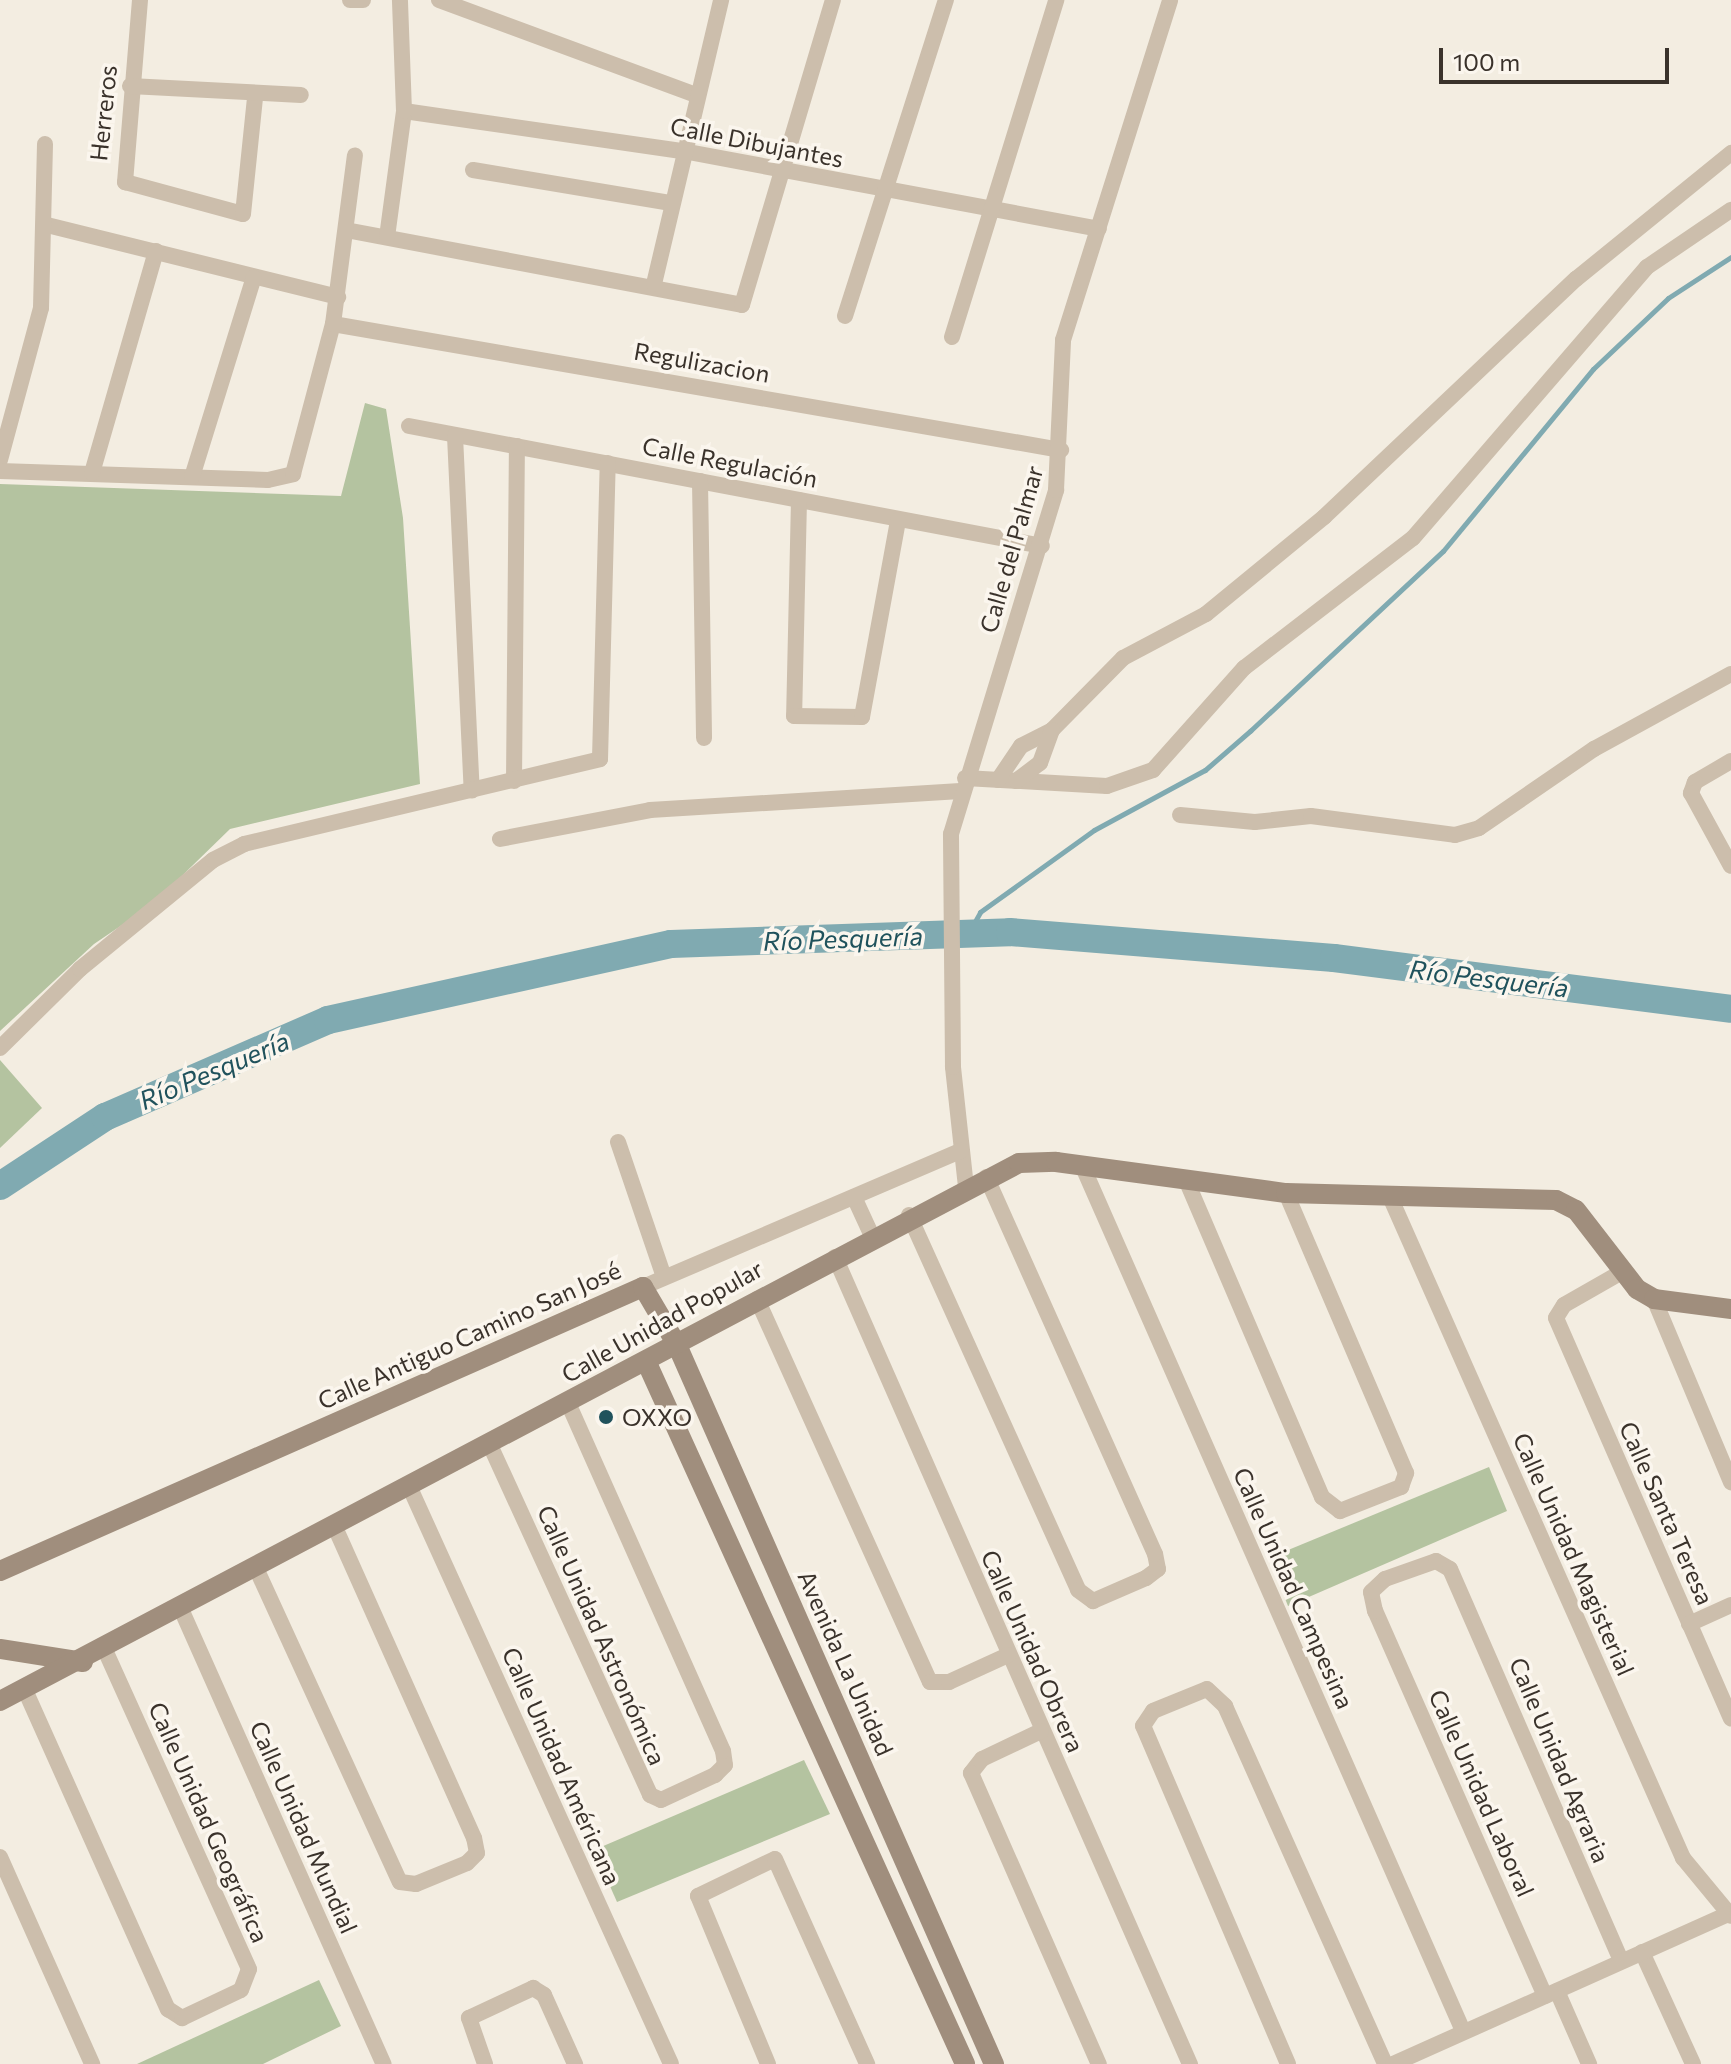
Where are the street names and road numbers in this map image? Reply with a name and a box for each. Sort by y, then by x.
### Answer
street label: Herreros [84,64,122,162]
street label: Calle Dibujantes [668,111,846,173]
street label: Regulizacion [632,336,772,388]
street label: Calle Regulación [640,431,820,493]
street label: Calle del Palmar [973,462,1049,636]
street label: Calle Unidad Popular [556,1254,768,1388]
street label: Calle Antiguo Camino San José [313,1255,625,1415]
street label: Calle Santa Teresa [1614,1417,1720,1609]
street label: Calle Unidad Magisterial [1507,1428,1641,1680]
street label: Calle Unidad Campesina [1228,1463,1360,1713]
street label: Calle Unidad Astronómica [532,1501,672,1769]
street label: Calle Unidad Obrera [975,1545,1091,1757]
street label: Avenida La Unidad [792,1566,900,1760]
street label: Calle Unidad Américana [496,1643,628,1889]
street label: Calle Unidad Agraria [1504,1653,1616,1867]
street label: Calle Unidad Laboral [1423,1685,1541,1901]
street label: Calle Unidad Geográfica [143,1697,275,1947]
street label: Calle Unidad Mundial [244,1716,364,1938]

